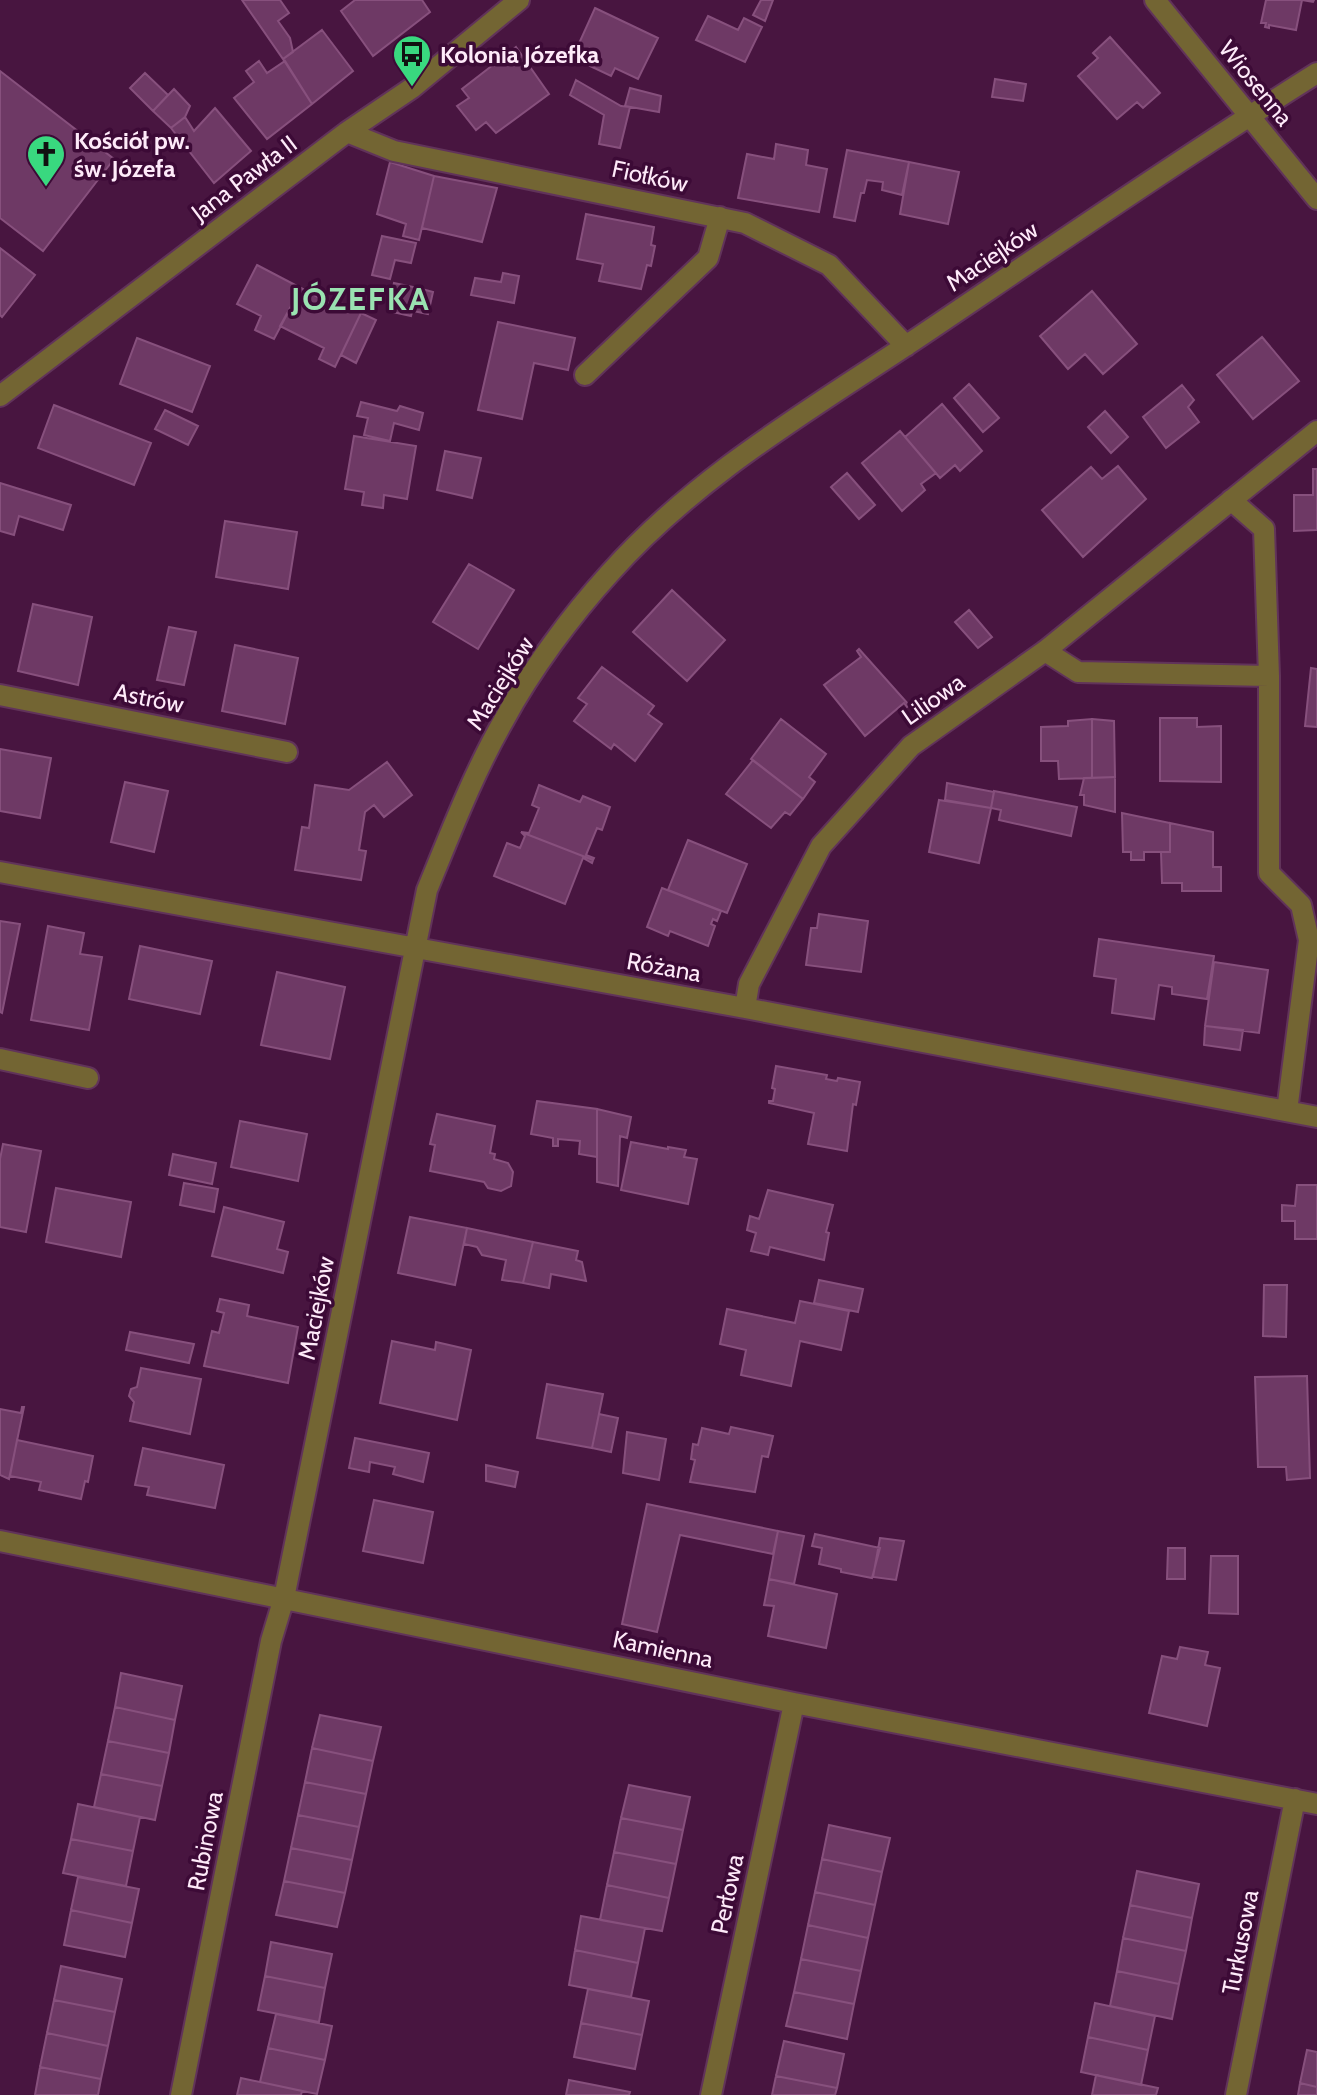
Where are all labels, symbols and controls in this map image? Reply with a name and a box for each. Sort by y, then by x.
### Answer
bus stop icon: Kolonia Józefka [391,33,433,88]
street label: Wiosenna [1213,34,1299,132]
place label: Kolonia Józefka [440,40,599,69]
place label: Kościół pw. św. Józefa [74,126,190,183]
street label: Jana Pawła II [185,129,302,228]
church icon: Kościół pw. św. Józefa [25,133,67,188]
street label: Fiołków [609,154,691,198]
street label: Maciejków [940,214,1044,297]
district label: JÓZEFKA [290,279,431,318]
street label: Maciejków [460,630,540,735]
street label: Liliowa [896,667,970,731]
street label: Astrów [112,677,187,719]
street label: Różana [625,946,704,988]
street label: Maciejków [292,1253,340,1362]
street label: Kamienna [610,1624,716,1674]
street label: Rubinowa [181,1788,229,1893]
street label: Perłowa [704,1851,750,1937]
street label: Turkusowa [1216,1887,1264,1997]

